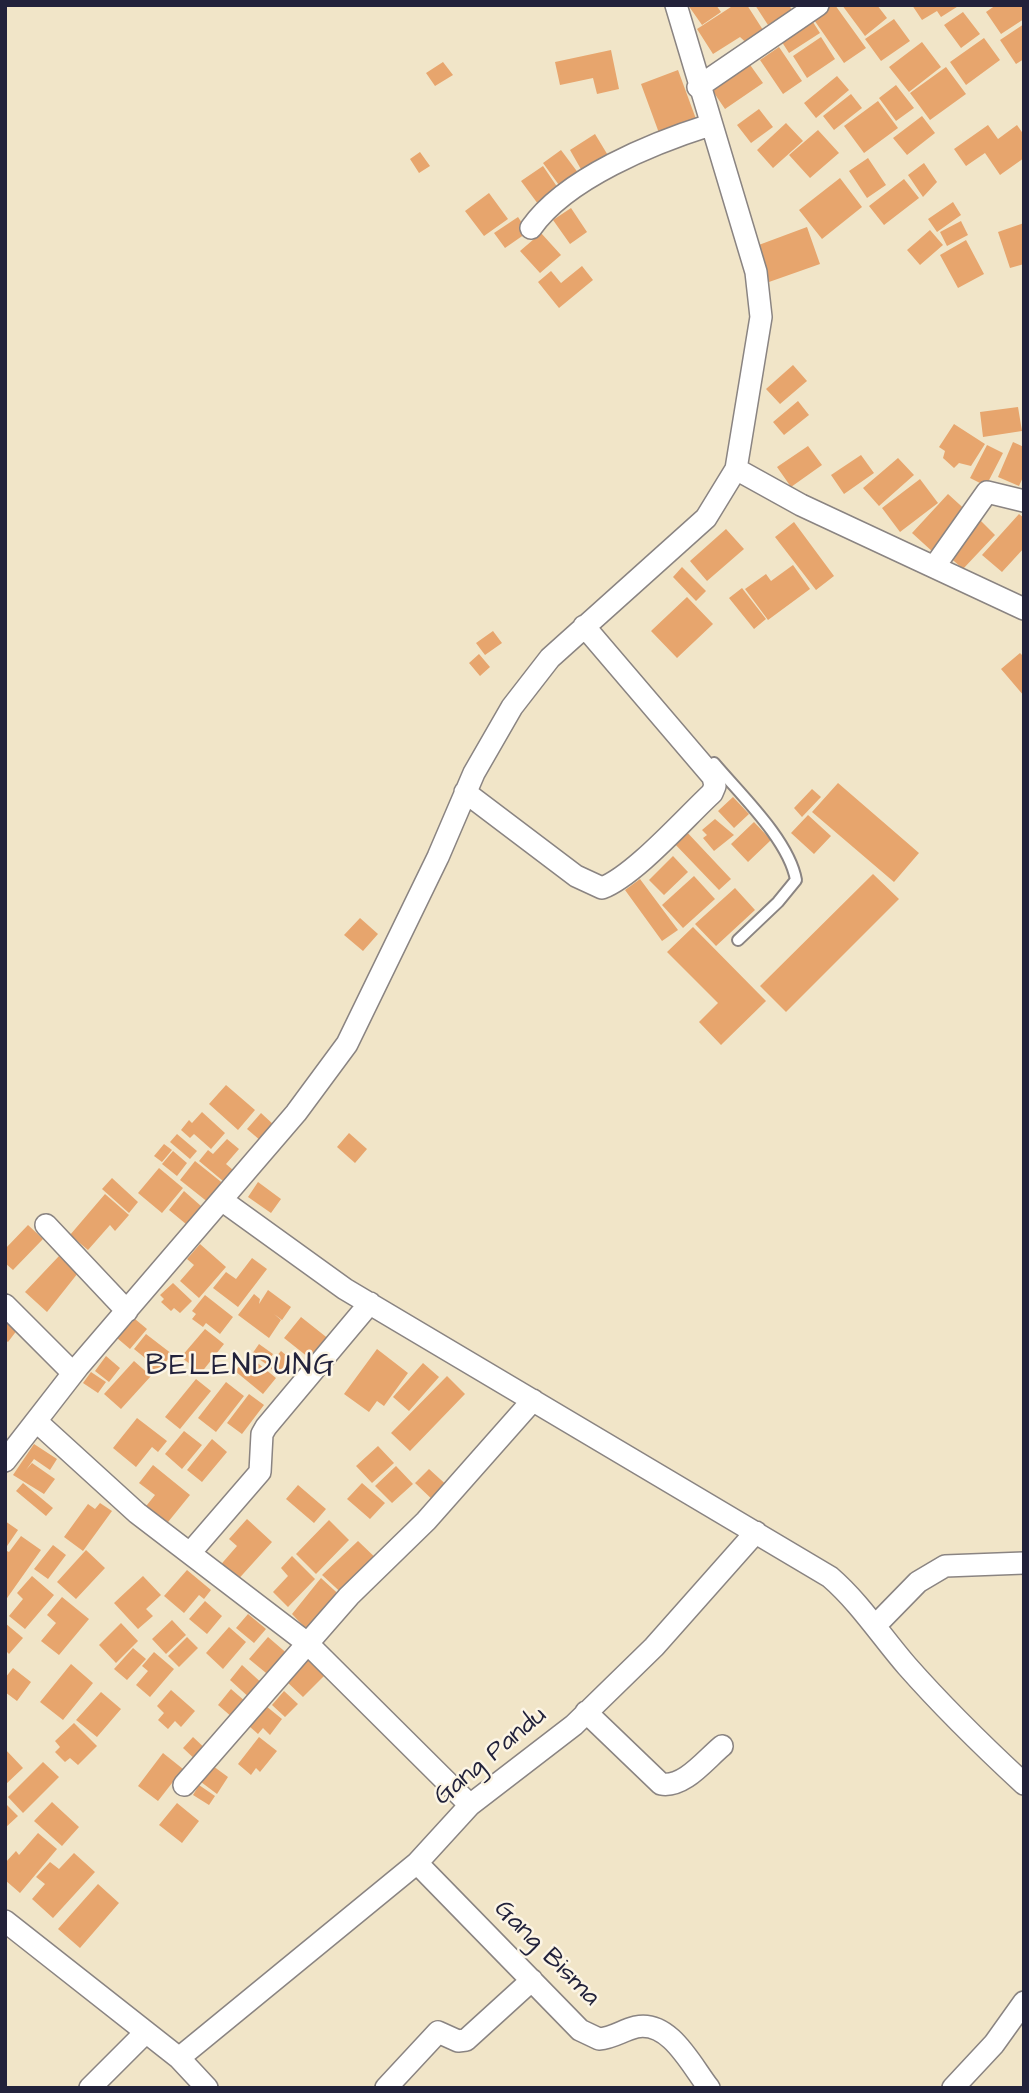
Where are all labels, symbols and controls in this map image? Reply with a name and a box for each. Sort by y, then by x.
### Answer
district label: BELENDUNG [147,1350,335,1386]
street label: Gang Pandu [428,1701,554,1813]
street label: Gang Bisma [487,1895,605,2013]

